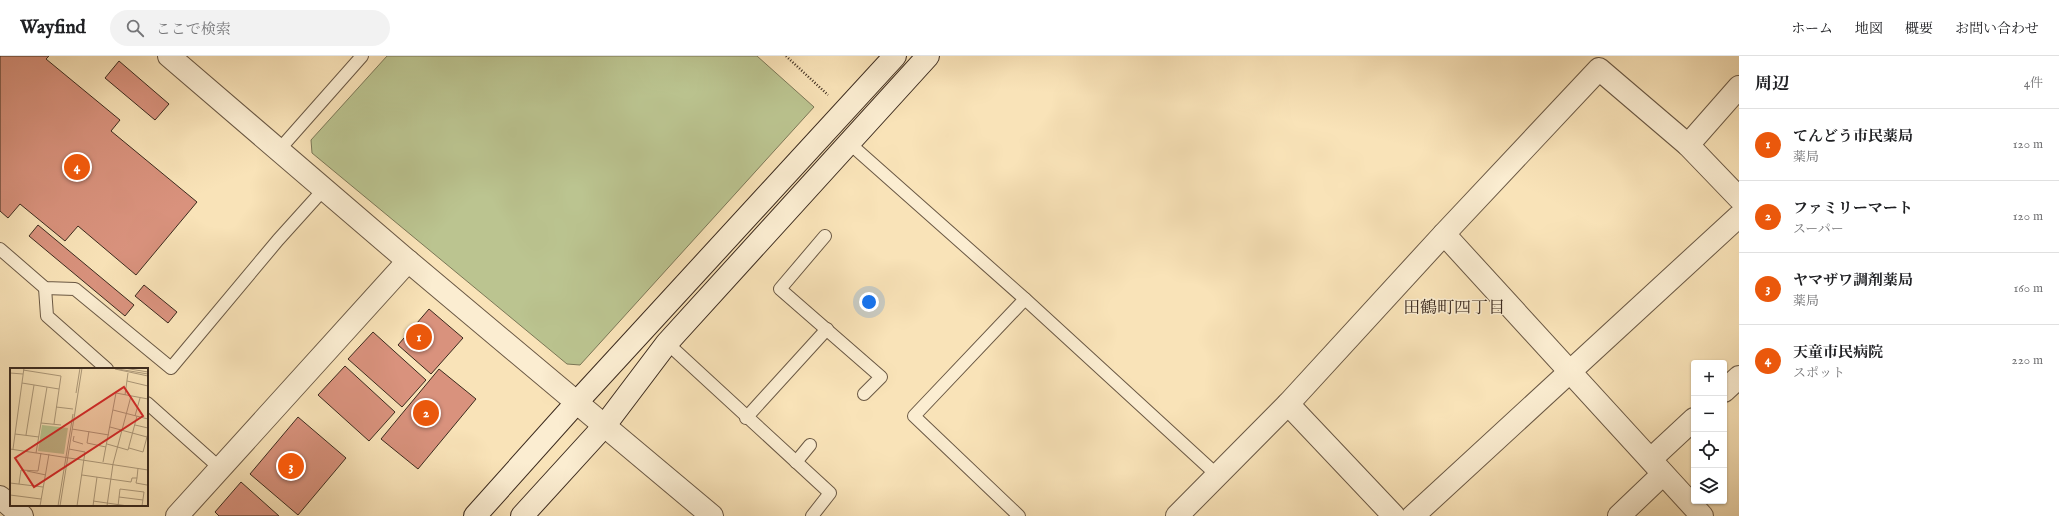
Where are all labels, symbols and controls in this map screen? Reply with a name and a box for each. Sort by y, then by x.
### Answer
search box [110,10,390,46]
text: Wayfind [20,16,86,40]
icon: search [124,17,146,39]
text: ここで検索 [156,20,231,39]
text: ホーム [1791,20,1833,38]
text: 地図 [1855,20,1883,38]
text: 概要 [1905,20,1933,38]
text: お問い合わせ [1955,20,2039,38]
text: 周辺 [1755,74,1789,95]
text: 4件 [2024,75,2043,92]
text: てんどう市民薬局 [1793,127,1913,146]
text: 1 [1766,136,1770,153]
text: 120 m [2013,136,2043,153]
text: 薬局 [1793,149,1819,166]
pin: 4 [64,152,90,182]
text: ファミリーマート [1793,199,1913,218]
text: 2 [1765,208,1771,225]
text: 120 m [2013,208,2043,225]
text: スーパー [1793,221,1844,238]
text: ヤマザワ調剤薬局 [1793,271,1913,290]
text: 3 [1766,280,1770,297]
text: 160 m [2013,280,2043,297]
your location [859,292,879,312]
text: 薬局 [1793,293,1819,310]
district label: 田鶴町四丁目 [1403,298,1505,319]
pin: 1 [406,322,432,352]
text: 天童市民病院 [1793,343,1883,362]
text: 4 [1765,352,1771,369]
text: 220 m [2012,352,2043,369]
map controls [1691,360,1727,504]
button: + [1691,360,1727,396]
text: スポット [1793,365,1845,382]
inset map [10,368,148,506]
button: − [1691,396,1727,432]
pin: 2 [413,398,439,428]
button: locate [1691,432,1727,468]
pin: 3 [278,451,304,481]
button: layers [1691,468,1727,504]

